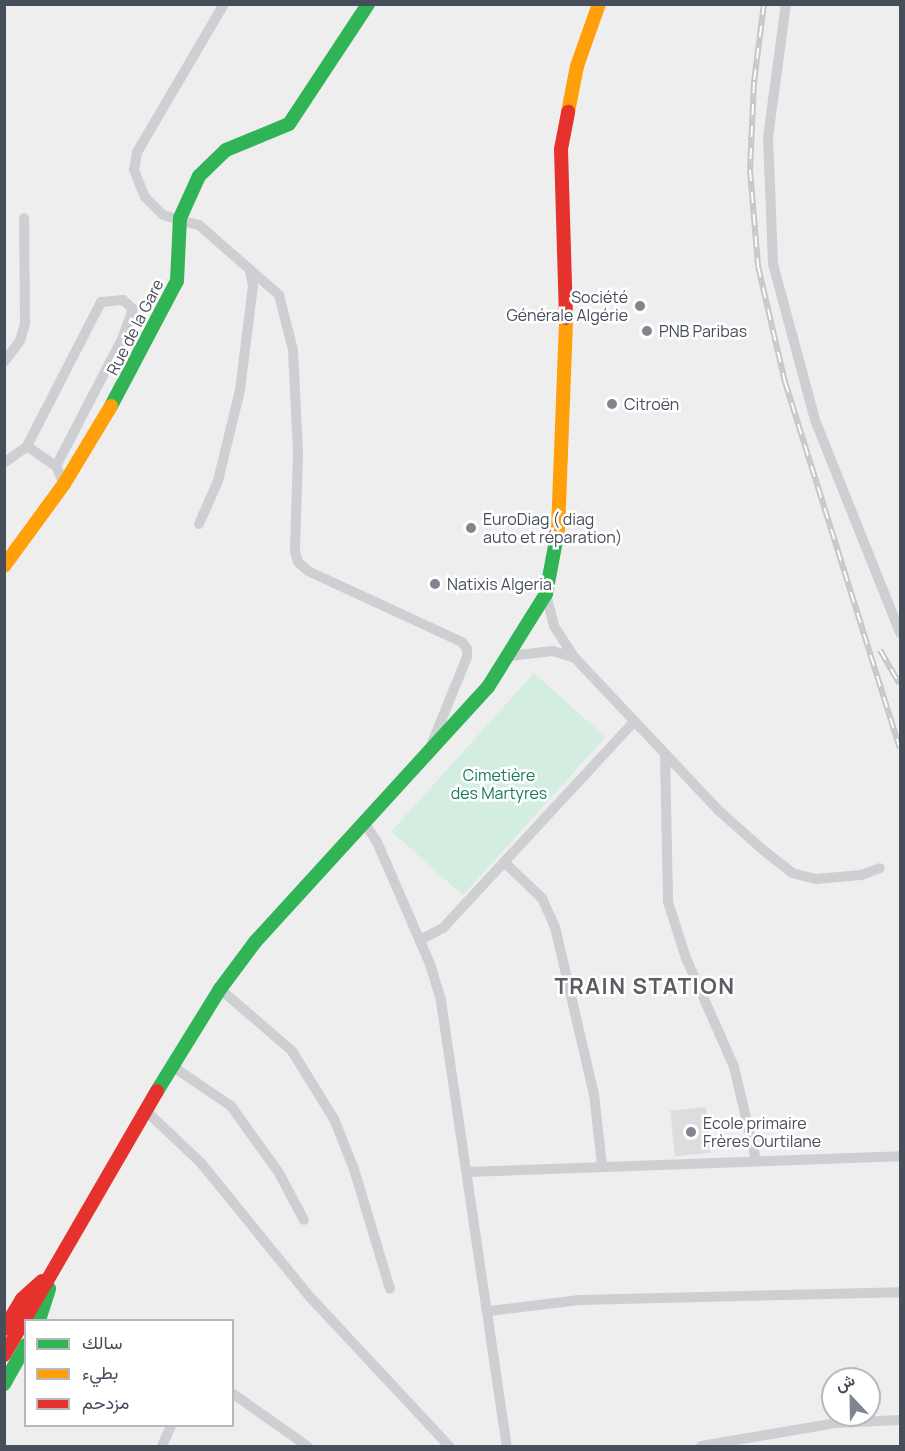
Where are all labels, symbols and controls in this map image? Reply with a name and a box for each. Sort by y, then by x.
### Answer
street label: Rue de la Gare [103,276,167,378]
place label: Société Générale Algérie [507,287,628,325]
marker: Société Générale Algérie [633,299,647,313]
place label: PNB Paribas [659,321,747,341]
marker: PNB Paribas [640,324,654,338]
place label: Citroën [624,394,679,414]
marker: Citroën [605,397,619,411]
place label: EuroDiag ( diag auto et réparation) [483,509,622,547]
marker: EuroDiag ( diag auto et réparation) [464,521,478,535]
place label: Natixis Algeria [447,574,552,594]
marker: Natixis Algeria [428,577,442,591]
park label: Cimetière des Martyres [451,765,547,803]
district label: TRAIN STATION [554,974,736,1000]
place label: Ecole primaire Frères Ourtilane [703,1113,821,1151]
marker: Ecole primaire Frères Ourtilane [684,1125,698,1139]
legend [24,1319,234,1427]
text: سالك [82,1330,122,1354]
text: بطيء [82,1360,118,1384]
north arrow [821,1367,881,1427]
text: ش [832,1368,858,1396]
text: مزدحم [82,1390,129,1414]

